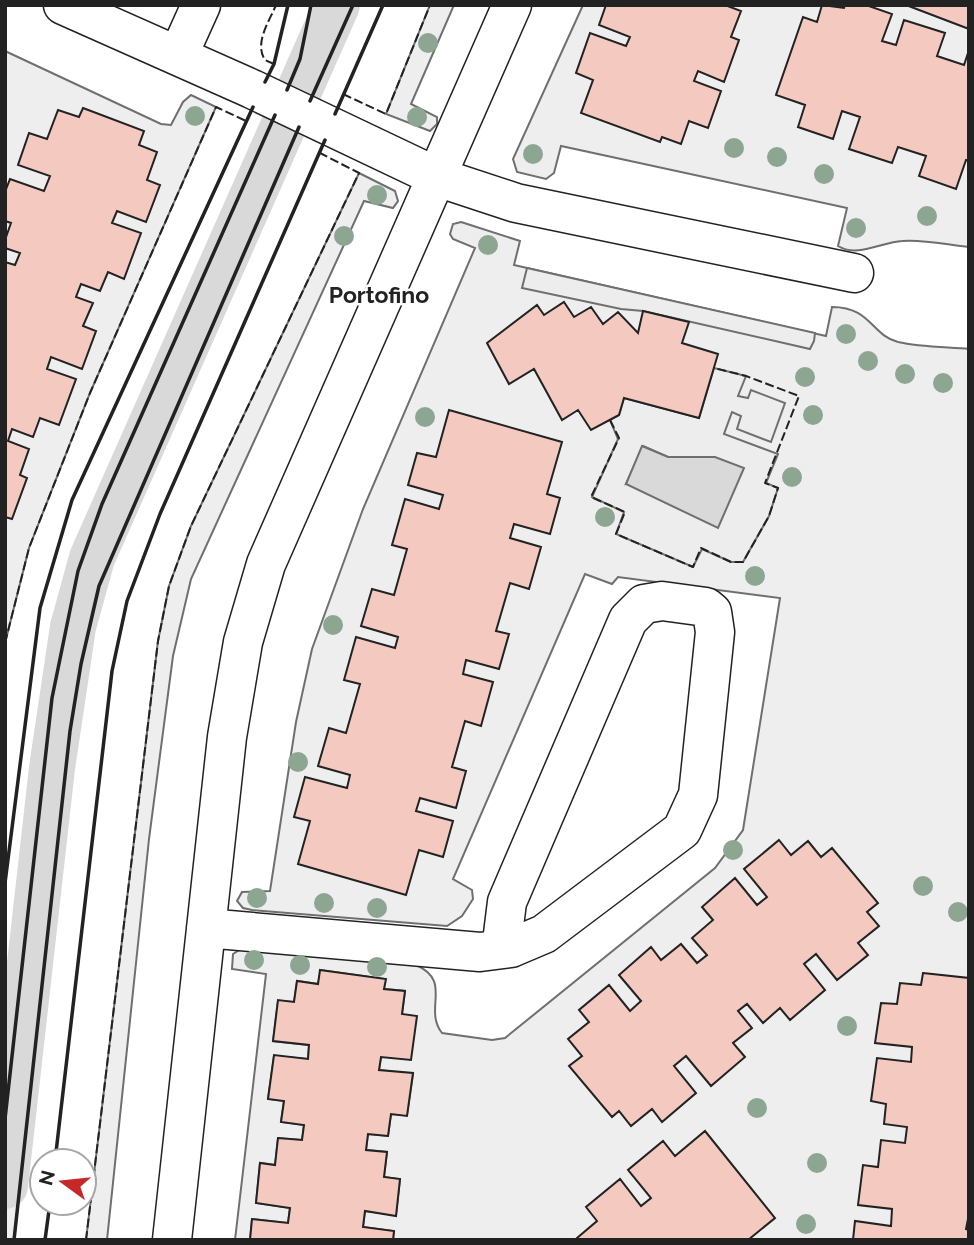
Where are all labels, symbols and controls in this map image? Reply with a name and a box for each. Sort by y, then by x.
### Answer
district label: Portofino [329,281,429,308]
north arrow [28,1147,98,1217]
text: N [34,1168,59,1187]

